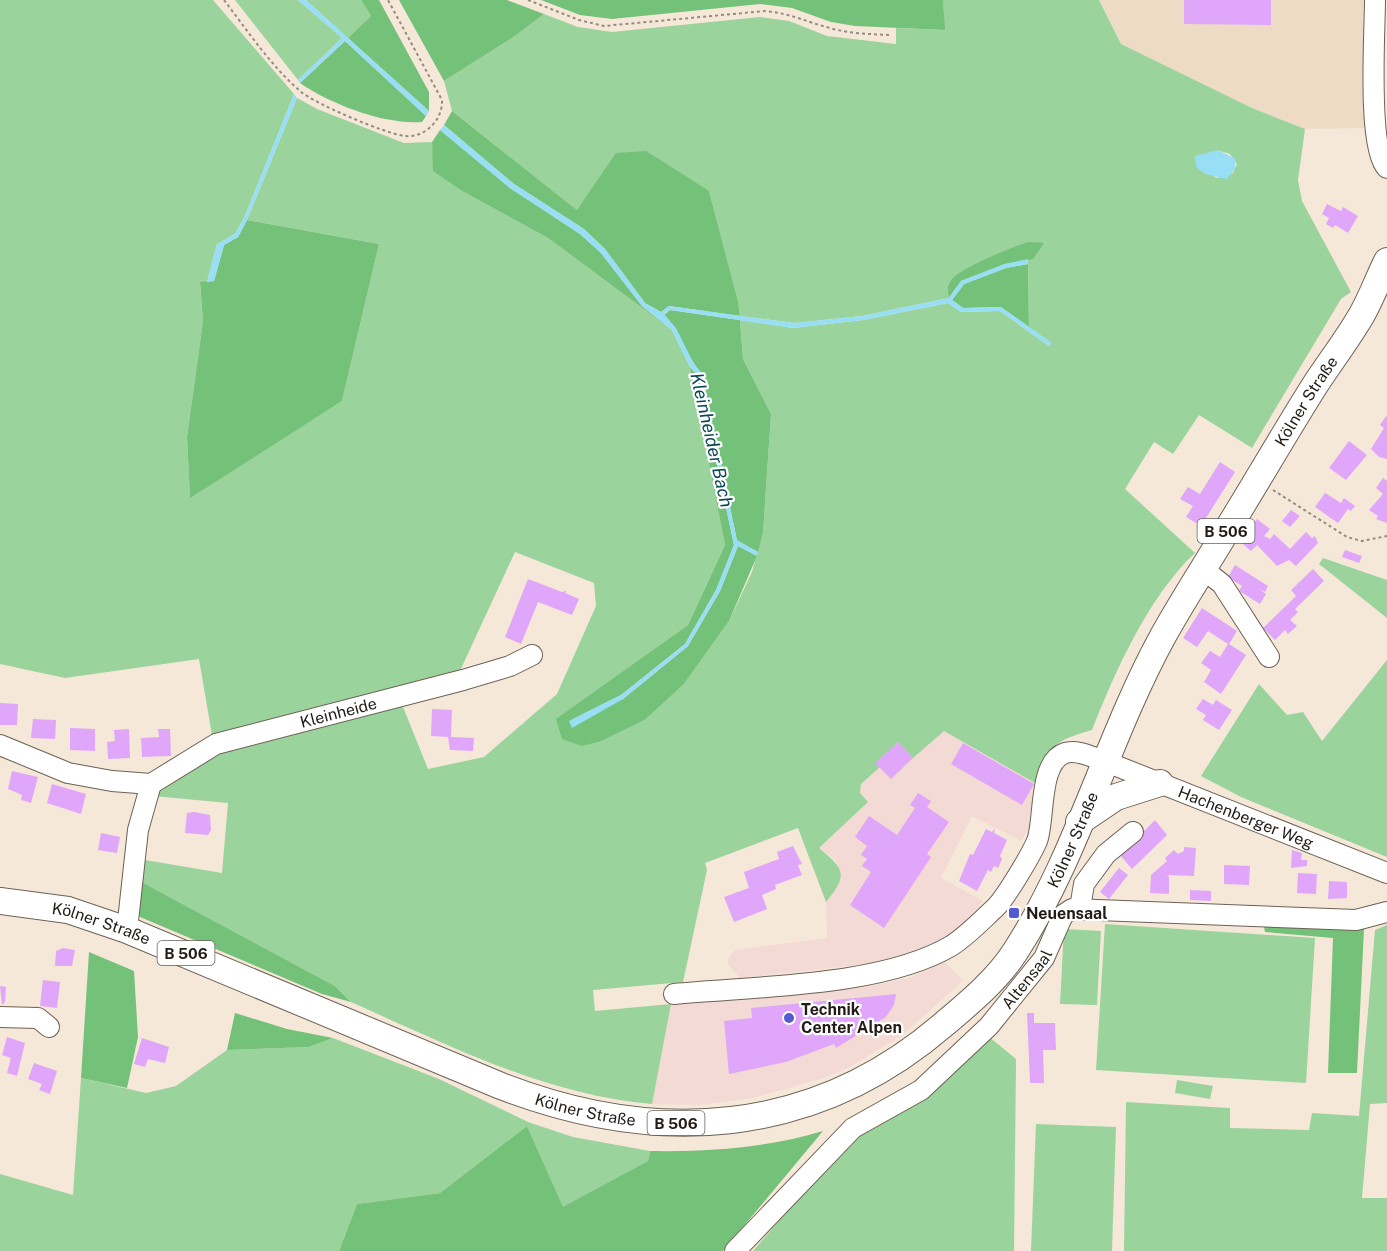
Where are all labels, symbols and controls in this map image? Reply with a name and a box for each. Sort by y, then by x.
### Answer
street label: Kölner Straße [1270,352,1341,449]
water label: Kleinheider Bach [686,371,738,509]
road number: B 506 [1198,519,1254,543]
street label: Kleinheide [298,693,379,731]
street label: Hachenberger Weg [1176,782,1316,853]
street label: Kölner Straße [1043,789,1102,891]
street label: Kölner Straße [51,898,153,948]
place label: Neuensaal [1026,904,1107,923]
marker: Neuensaal [1007,906,1021,920]
road number: B 506 [158,941,214,965]
street label: Altensaal [997,947,1056,1013]
place label: Technik Center Alpen [801,1000,902,1037]
marker: Technik Center Alpen [782,1011,796,1025]
street label: Kölner Straße [533,1089,637,1129]
road number: B 506 [648,1111,704,1135]

